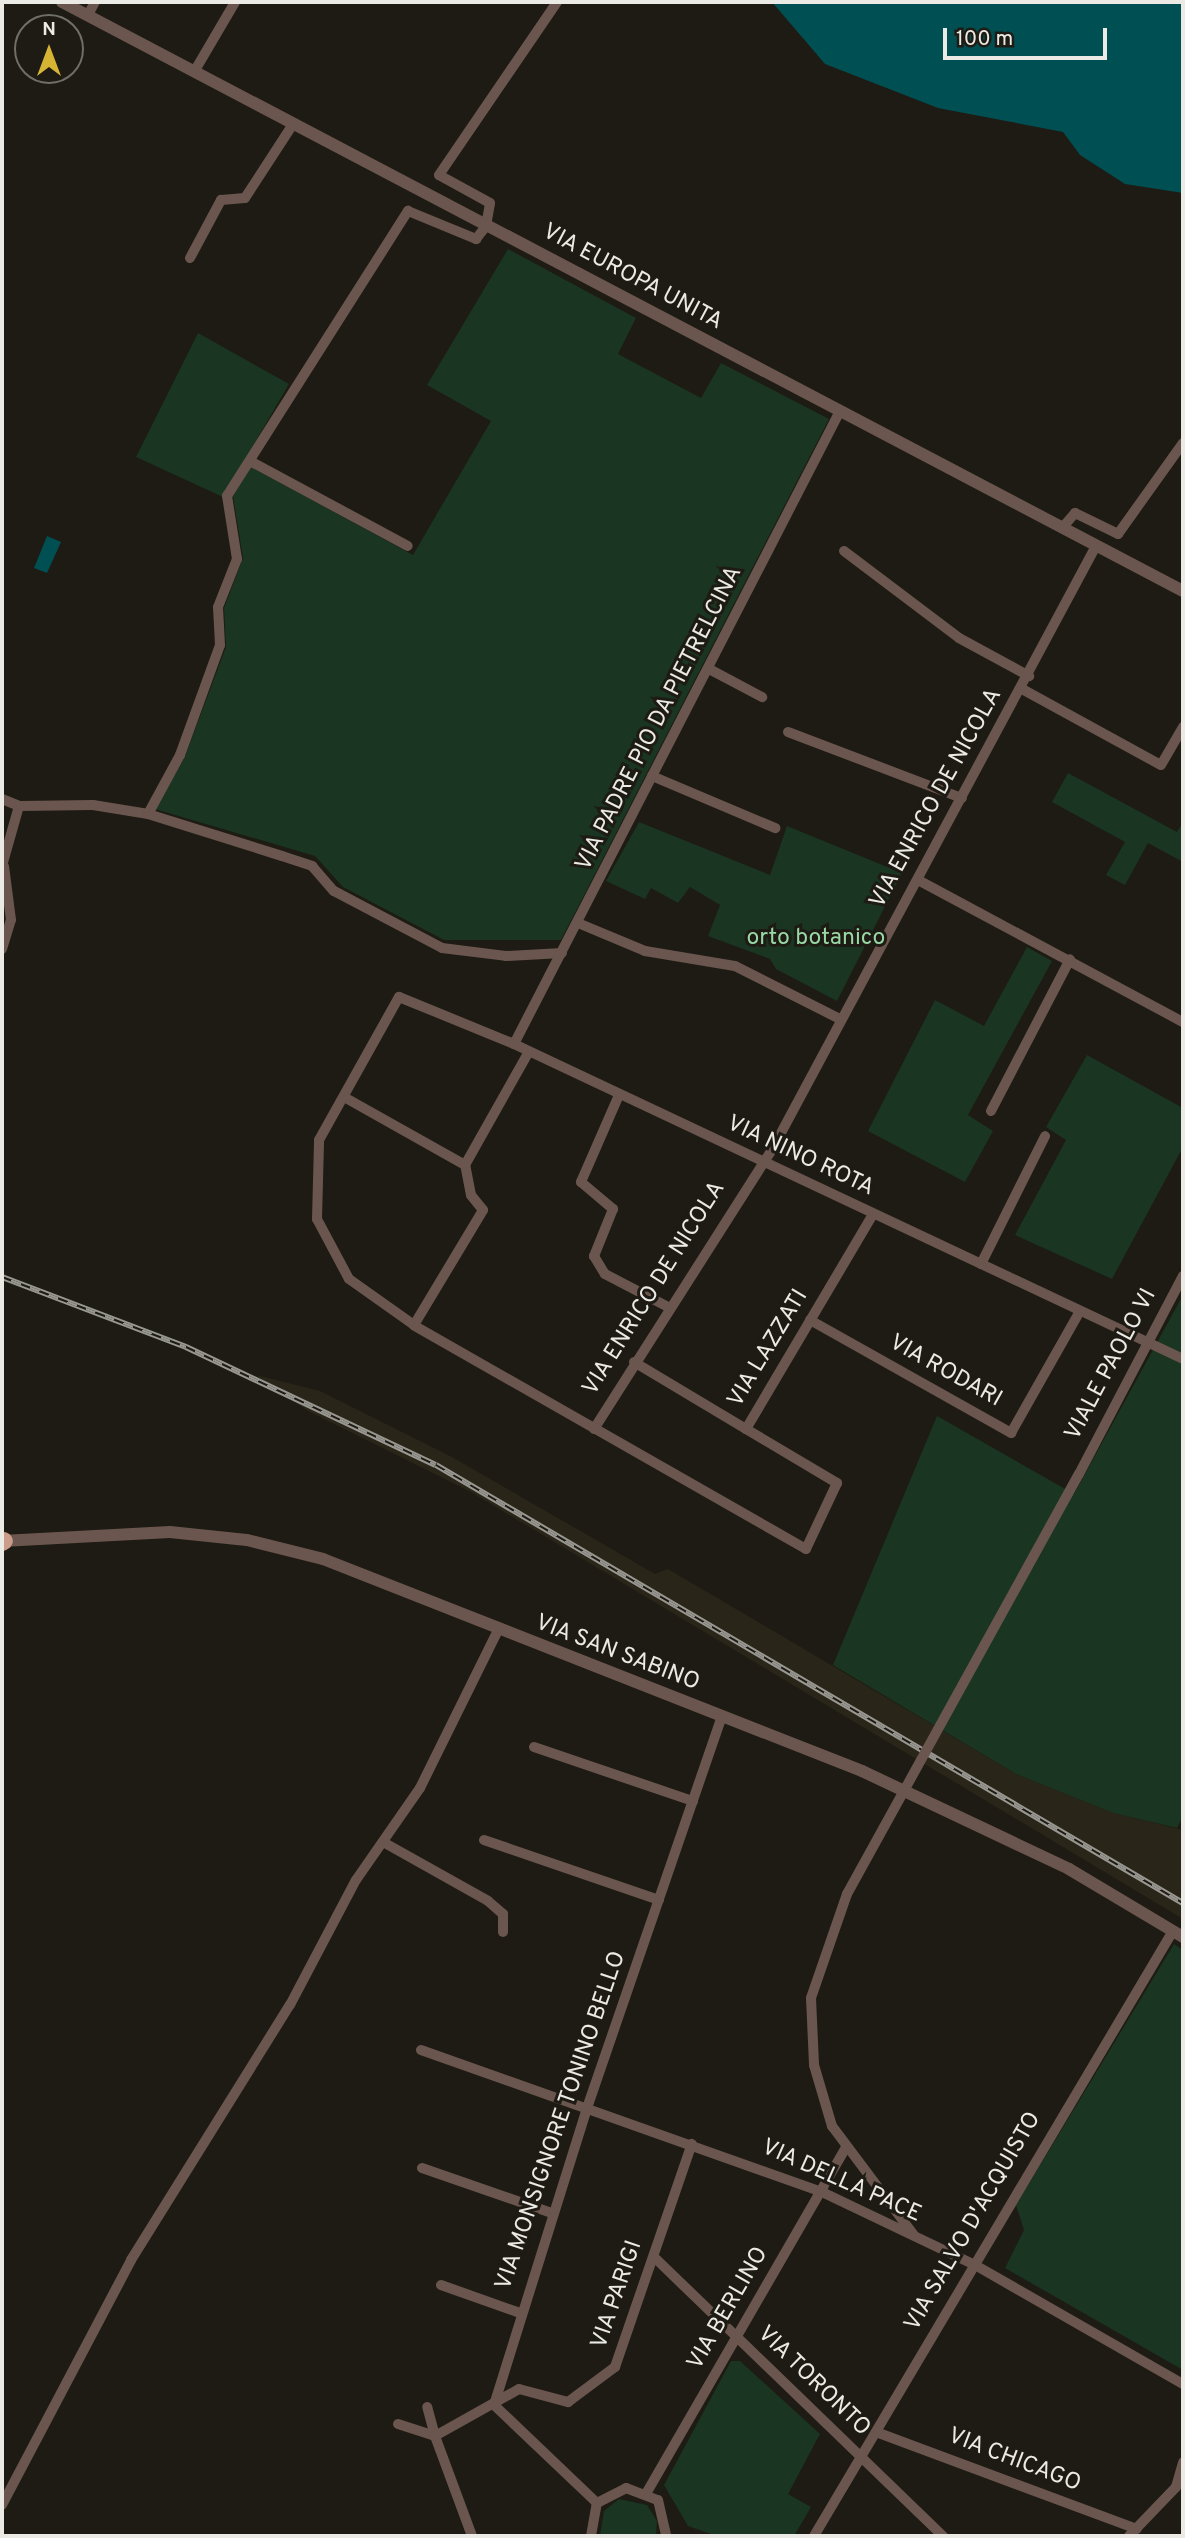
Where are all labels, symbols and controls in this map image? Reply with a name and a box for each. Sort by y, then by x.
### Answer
north arrow [14,14,84,84]
scale bar [947,14,1112,58]
text: N [42,18,56,42]
text: 100 m [956,26,1013,53]
street label: VIA EUROPA UNITA [537,218,727,338]
street label: VIA PADRE PIO DA PIETRELCINA [570,561,750,877]
street label: VIA ENRICO DE NICOLA [865,684,1009,914]
park label: orto botanico [747,925,885,953]
street label: VIA NINO ROTA [721,1111,879,1203]
street label: VIA ENRICO DE NICOLA [578,1177,732,1401]
street label: VIALE PAOLO VI [1060,1284,1164,1446]
street label: VIA LAZZATI [723,1285,815,1413]
street label: VIA RODARI [883,1329,1007,1415]
street label: VIA SAN SABINO [531,1610,703,1698]
street label: VIA MONSIGNORE TONINO BELLO [491,1947,633,2295]
street label: VIA SALVO D'ACQUISTO [900,2107,1048,2337]
street label: VIA DELLA PACE [756,2134,926,2230]
street label: VIA PARIGI [586,2237,650,2353]
street label: VIA BERLINO [682,2242,776,2376]
street label: VIA TORONTO [750,2321,876,2443]
street label: VIA CHICAGO [943,2423,1085,2499]

